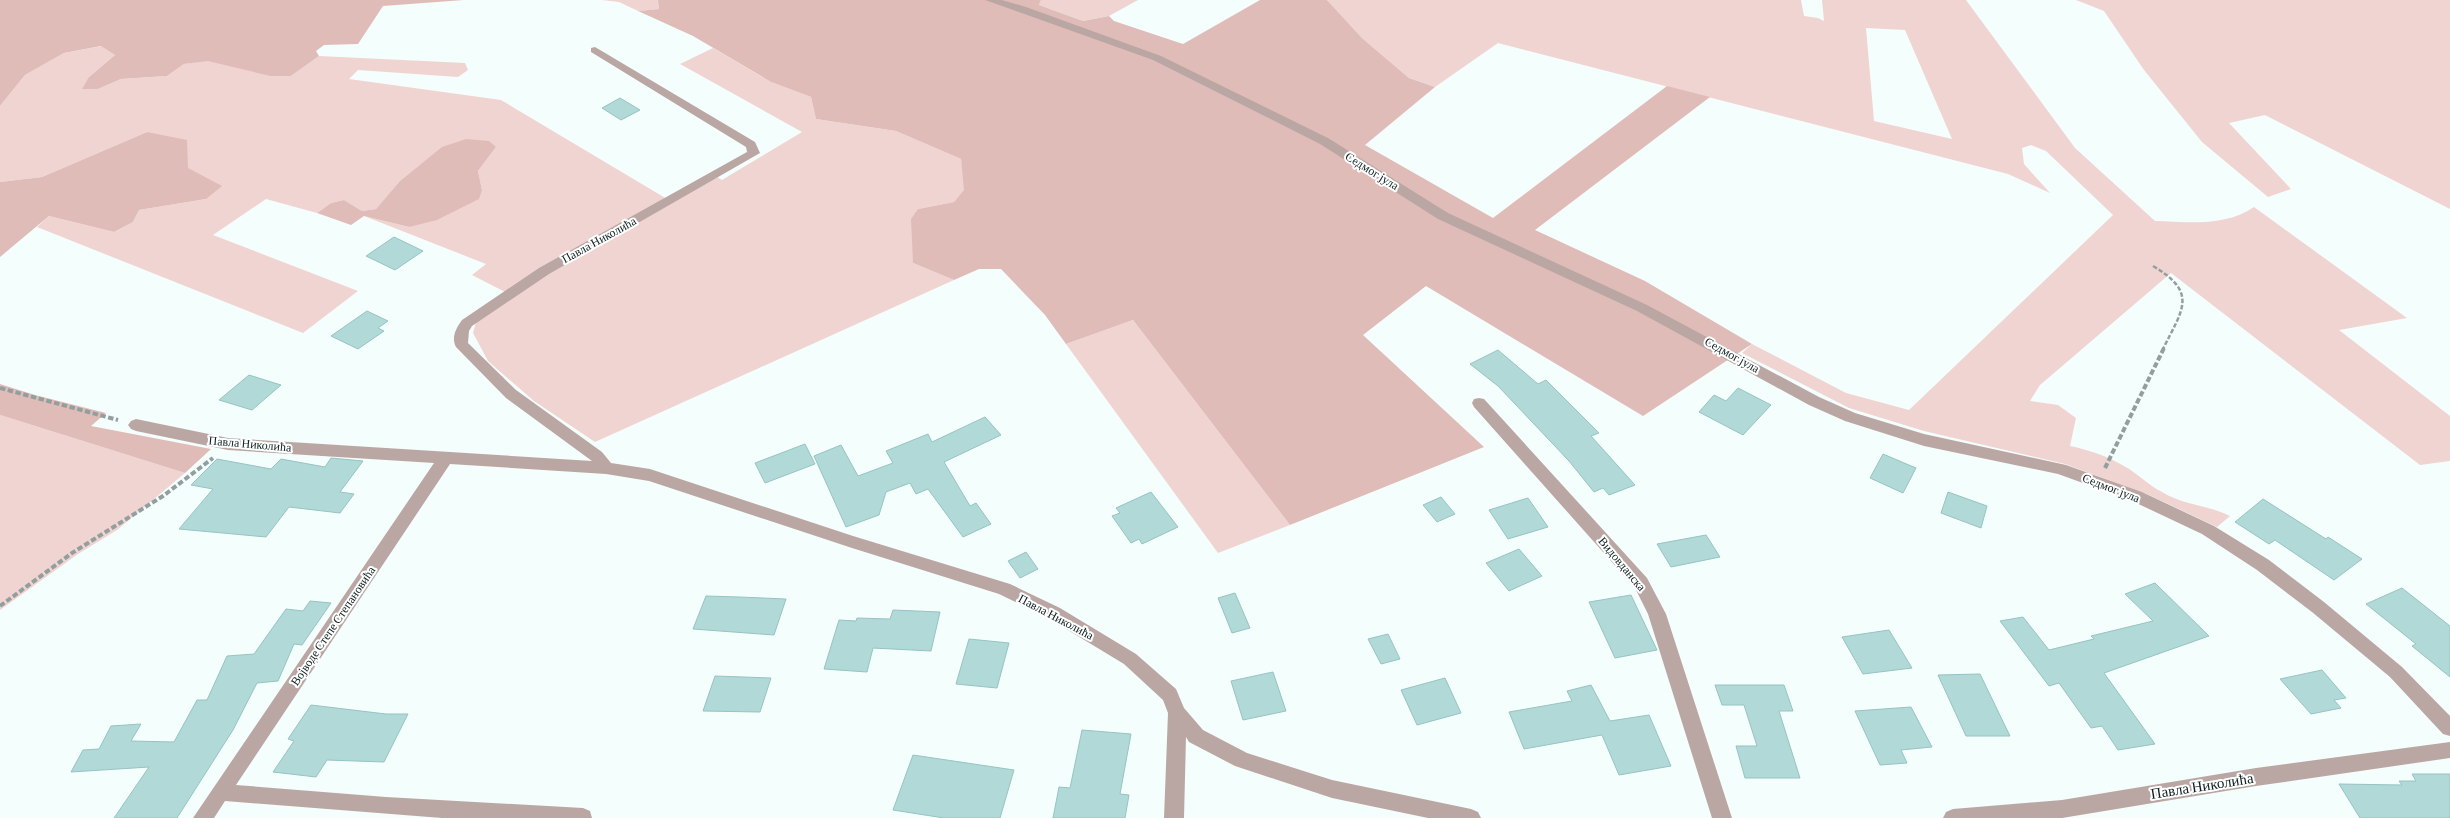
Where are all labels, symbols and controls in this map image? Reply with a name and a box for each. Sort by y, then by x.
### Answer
street label: Седмог јула [1343,149,1402,193]
street label: Павла Николића [559,213,639,266]
street label: Седмог јула [1702,334,1762,376]
street label: Павла Николића [208,433,293,455]
street label: Седмог јула [2080,471,2142,506]
street label: Видовданска [1595,534,1649,594]
street label: Војводе Степе Степановића [288,563,379,688]
street label: Павла Николића [1016,591,1097,643]
street label: Павла Николића [2150,770,2255,802]

